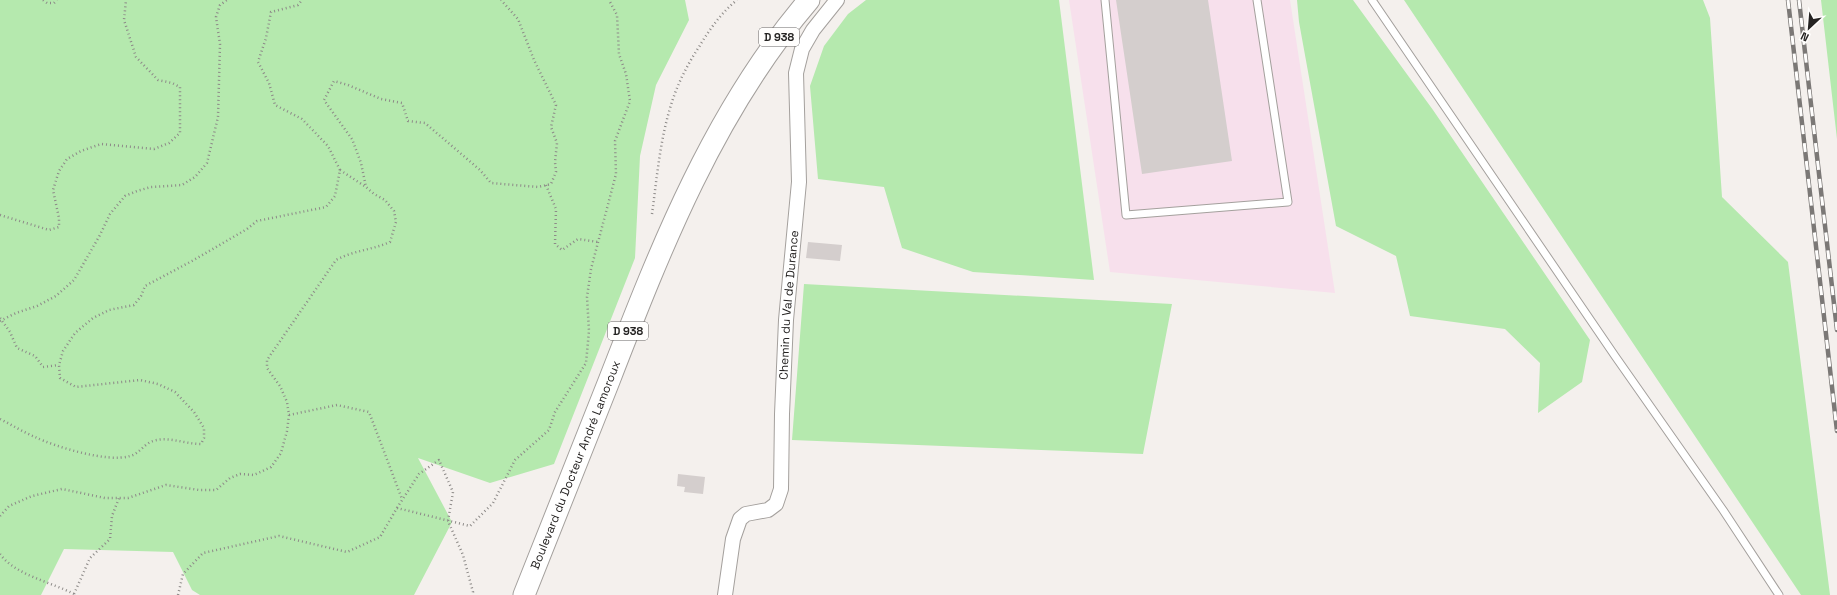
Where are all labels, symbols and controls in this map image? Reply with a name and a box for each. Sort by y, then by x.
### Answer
north arrow [1789,8,1829,48]
road number: D 938 [759,28,799,46]
text: N [1798,29,1811,45]
street label: Chemin du Val de Durance [775,229,802,380]
road number: D 938 [608,322,648,340]
street label: Boulevard du Docteur André Lamoroux [527,358,624,572]

